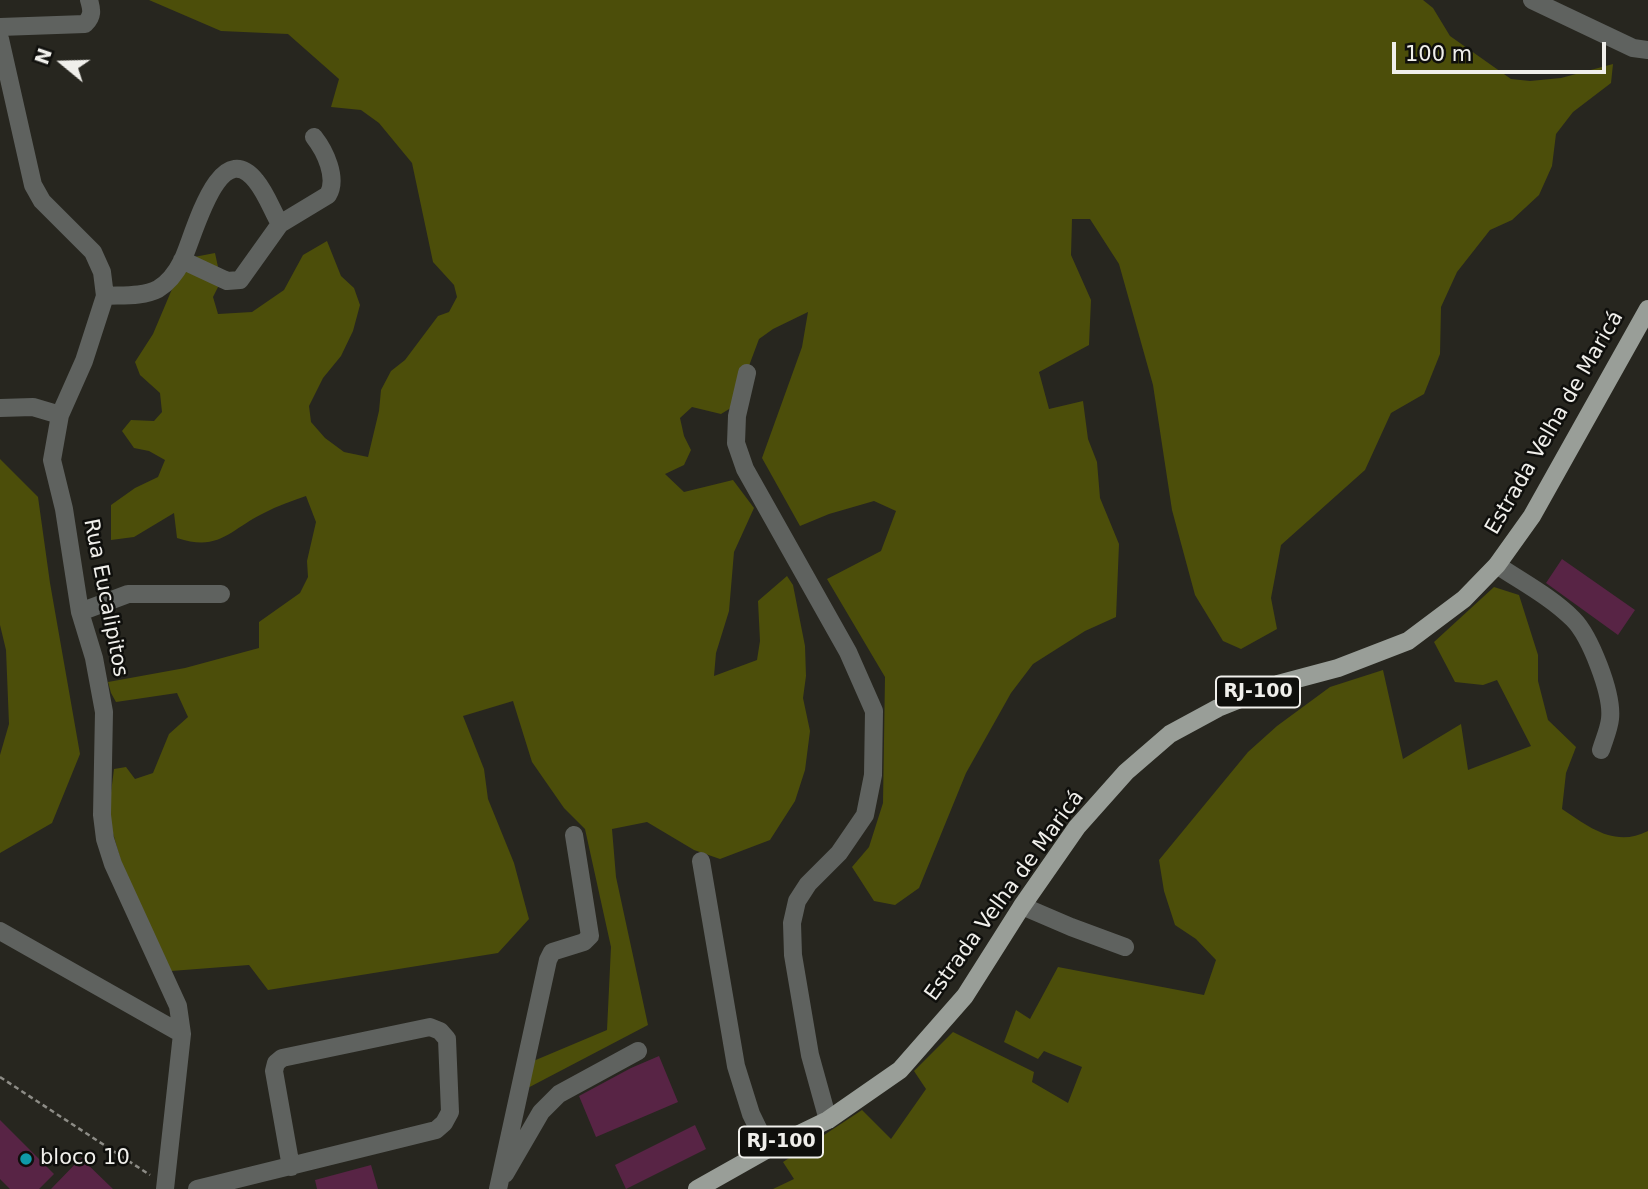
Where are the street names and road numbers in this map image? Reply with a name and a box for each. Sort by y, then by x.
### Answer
street label: Estrada Velha de Maricá [1481,307,1629,539]
street label: Rua Eucalipitos [77,517,133,679]
road number: RJ-100 [1216,677,1300,708]
street label: Estrada Velha de Maricá [920,786,1090,1006]
road number: RJ-100 [739,1126,823,1158]

